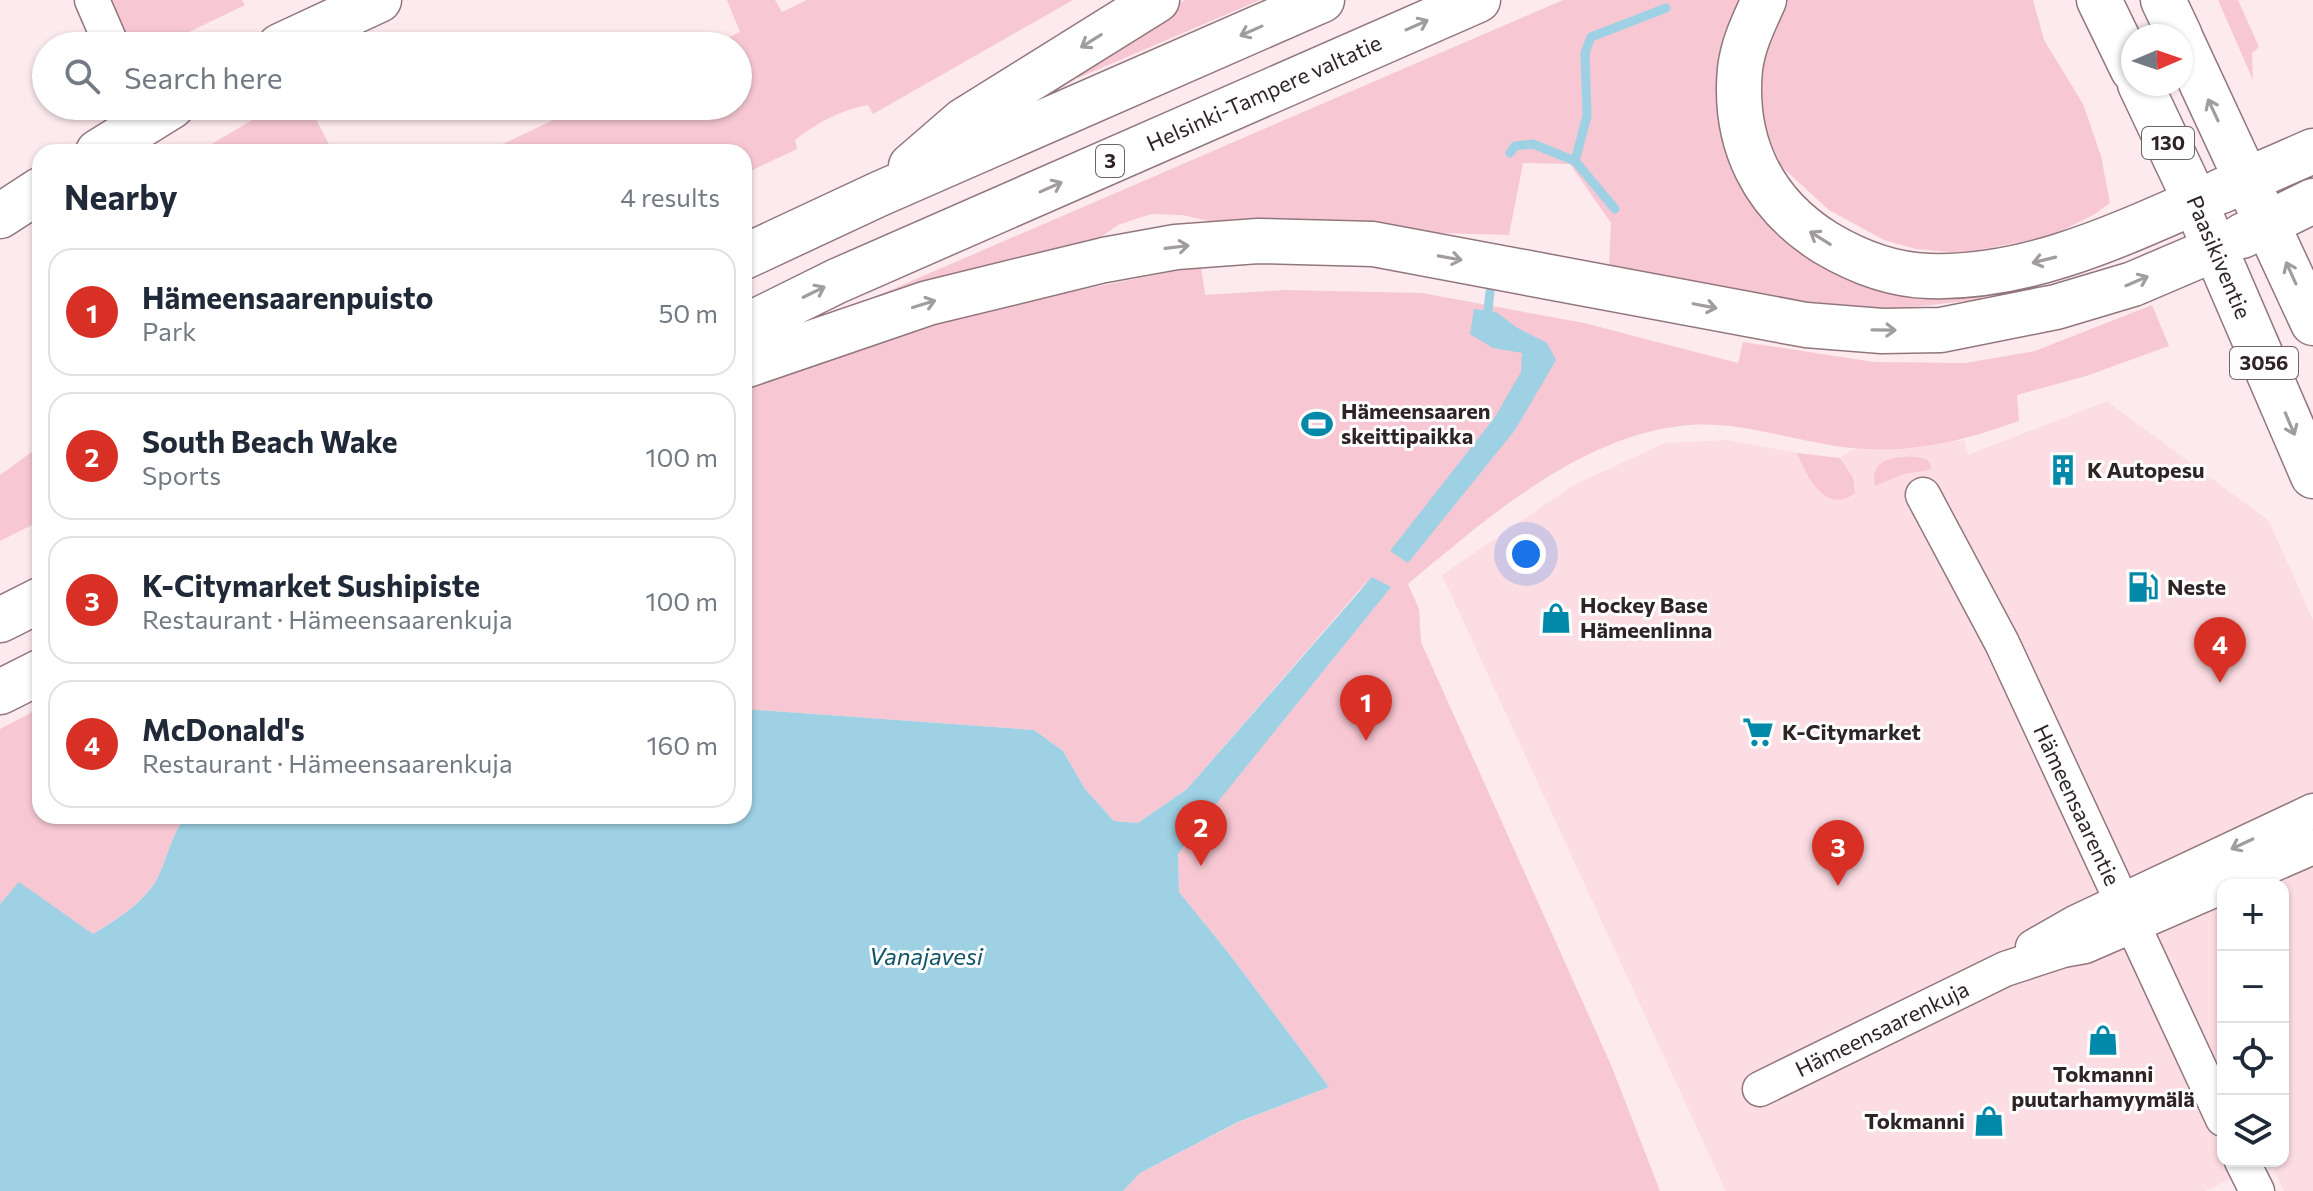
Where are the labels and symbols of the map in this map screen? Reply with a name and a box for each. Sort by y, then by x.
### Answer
one-way arrow [1405,17,1429,32]
north arrow [2121,24,2193,96]
one-way arrow [1239,25,1263,40]
street label: Helsinki-Tampere valtatie [1142,28,1385,157]
one-way arrow [1080,34,1103,50]
one-way arrow [2205,98,2220,123]
road number: 130 [2142,127,2194,159]
road number: 3 [1096,145,1124,177]
one-way arrow [1039,178,1063,193]
street label: Paasikiventie [2181,191,2258,323]
one-way arrow [1809,230,1831,247]
one-way arrow [1163,240,1190,255]
one-way arrow [1437,252,1462,267]
one-way arrow [2032,254,2058,269]
one-way arrow [2283,261,2298,285]
one-way arrow [2125,273,2149,287]
one-way arrow [801,284,825,300]
one-way arrow [910,296,936,311]
one-way arrow [1692,300,1718,315]
one-way arrow [1870,323,1897,338]
road number: 3056 [2230,347,2298,379]
place label: Hämeensaaren skeittipaikka [1341,397,1491,449]
sports icon: Hämeensaaren skeittipaikka [1300,407,1334,441]
one-way arrow [2284,411,2299,436]
building icon: K Autopesu [2046,453,2080,487]
place label: K Autopesu [2087,456,2204,483]
your location [1506,534,1546,574]
fuel station icon: Neste [2126,570,2160,604]
place label: Neste [2167,573,2226,600]
place label: Hockey Base Hämeenlinna [1580,591,1712,643]
shop icon: Hockey Base Hämeenlinna [1539,601,1573,635]
pin: 4 [2194,617,2246,683]
pin: 1 [1340,675,1392,741]
supermarket icon: K-Citymarket [1741,715,1775,749]
place label: K-Citymarket [1782,718,1921,745]
street label: Hämeensaarentie [2028,720,2127,890]
pin: 2 [1175,800,1227,866]
pin: 3 [1812,820,1864,886]
one-way arrow [2230,837,2254,852]
water label: Vanajavesi [869,941,984,970]
street label: Hämeensaarenkuja [1791,975,1973,1082]
shop icon: Tokmanni puutarhamyymälä [2086,1023,2120,1057]
place label: Tokmanni puutarhamyymälä [2011,1060,2195,1112]
shop icon: Tokmanni [1972,1104,2006,1138]
place label: Tokmanni [1864,1107,1965,1134]

